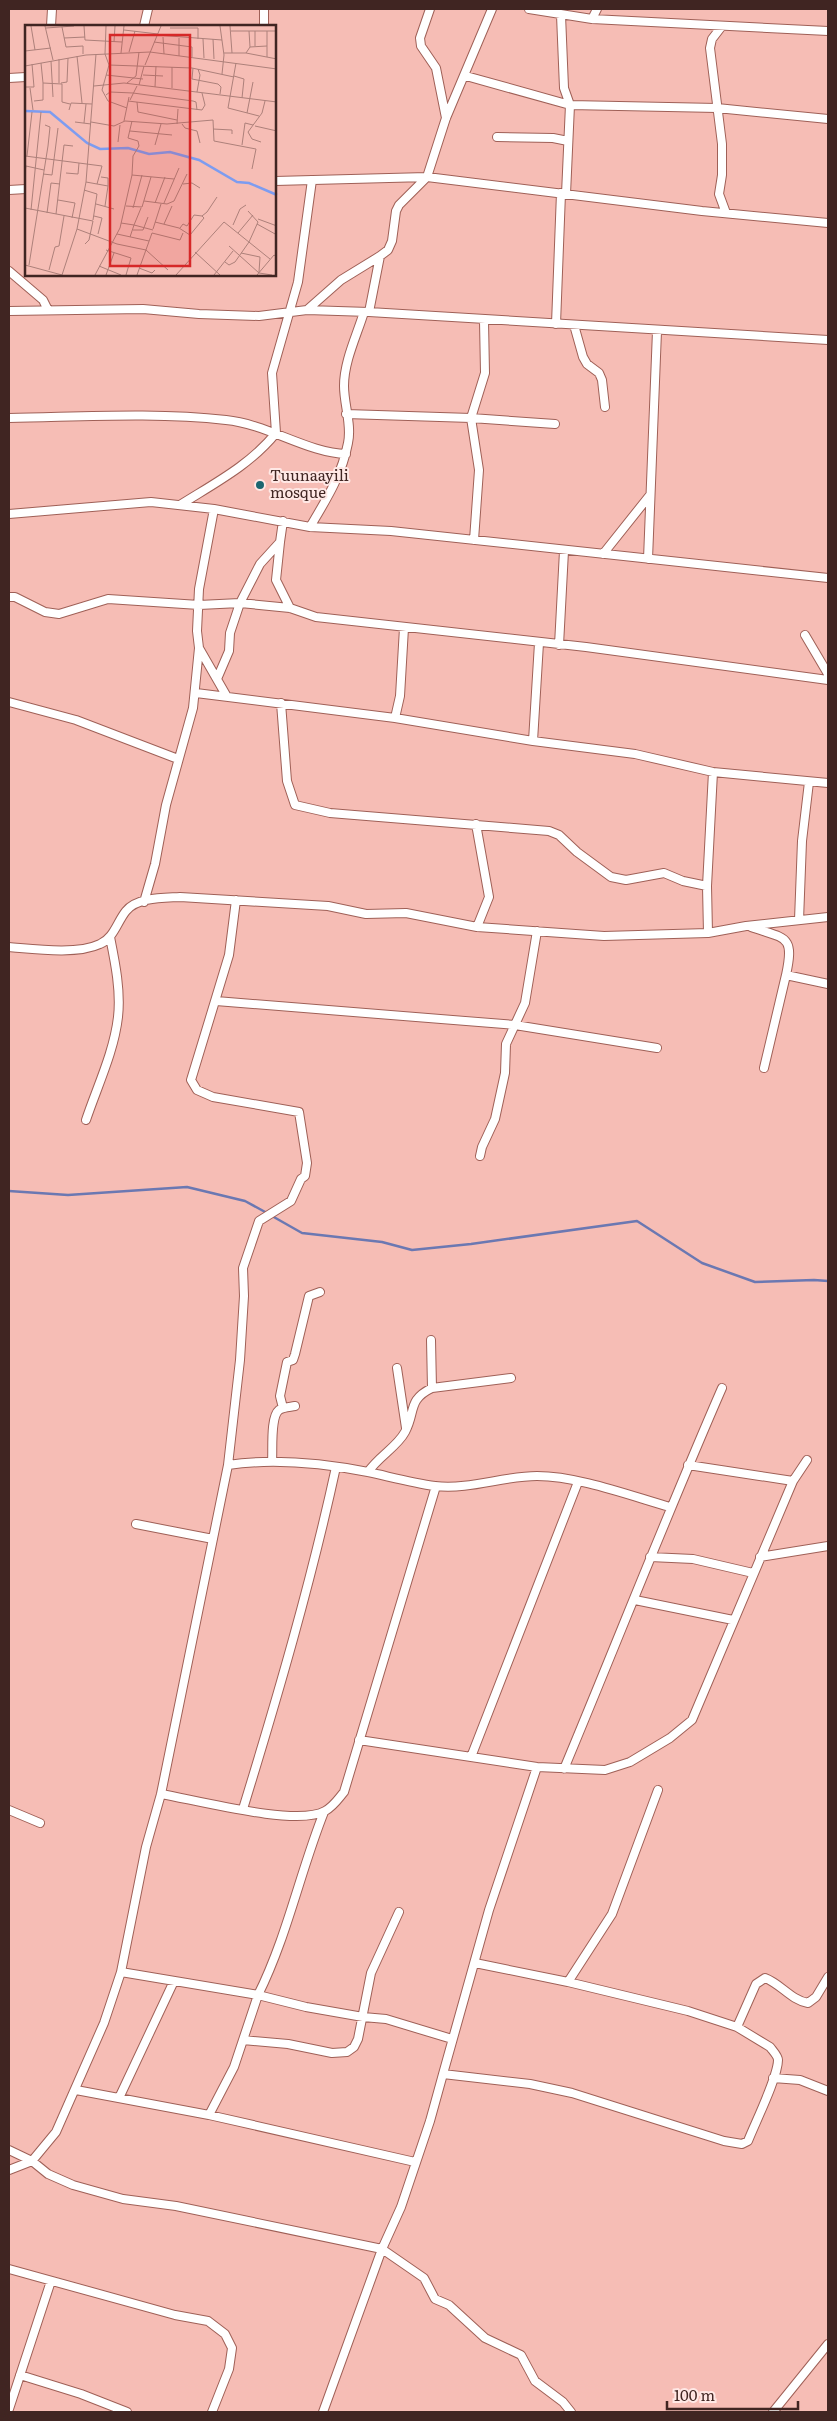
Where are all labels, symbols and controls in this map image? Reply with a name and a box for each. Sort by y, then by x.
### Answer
inset map [25,25,276,276]
place label: Tuunaayili mosque [270,463,349,503]
marker: Tuunaayili mosque [254,479,266,491]
scale bar [667,2378,798,2410]
text: 100 m [674,2383,715,2406]

